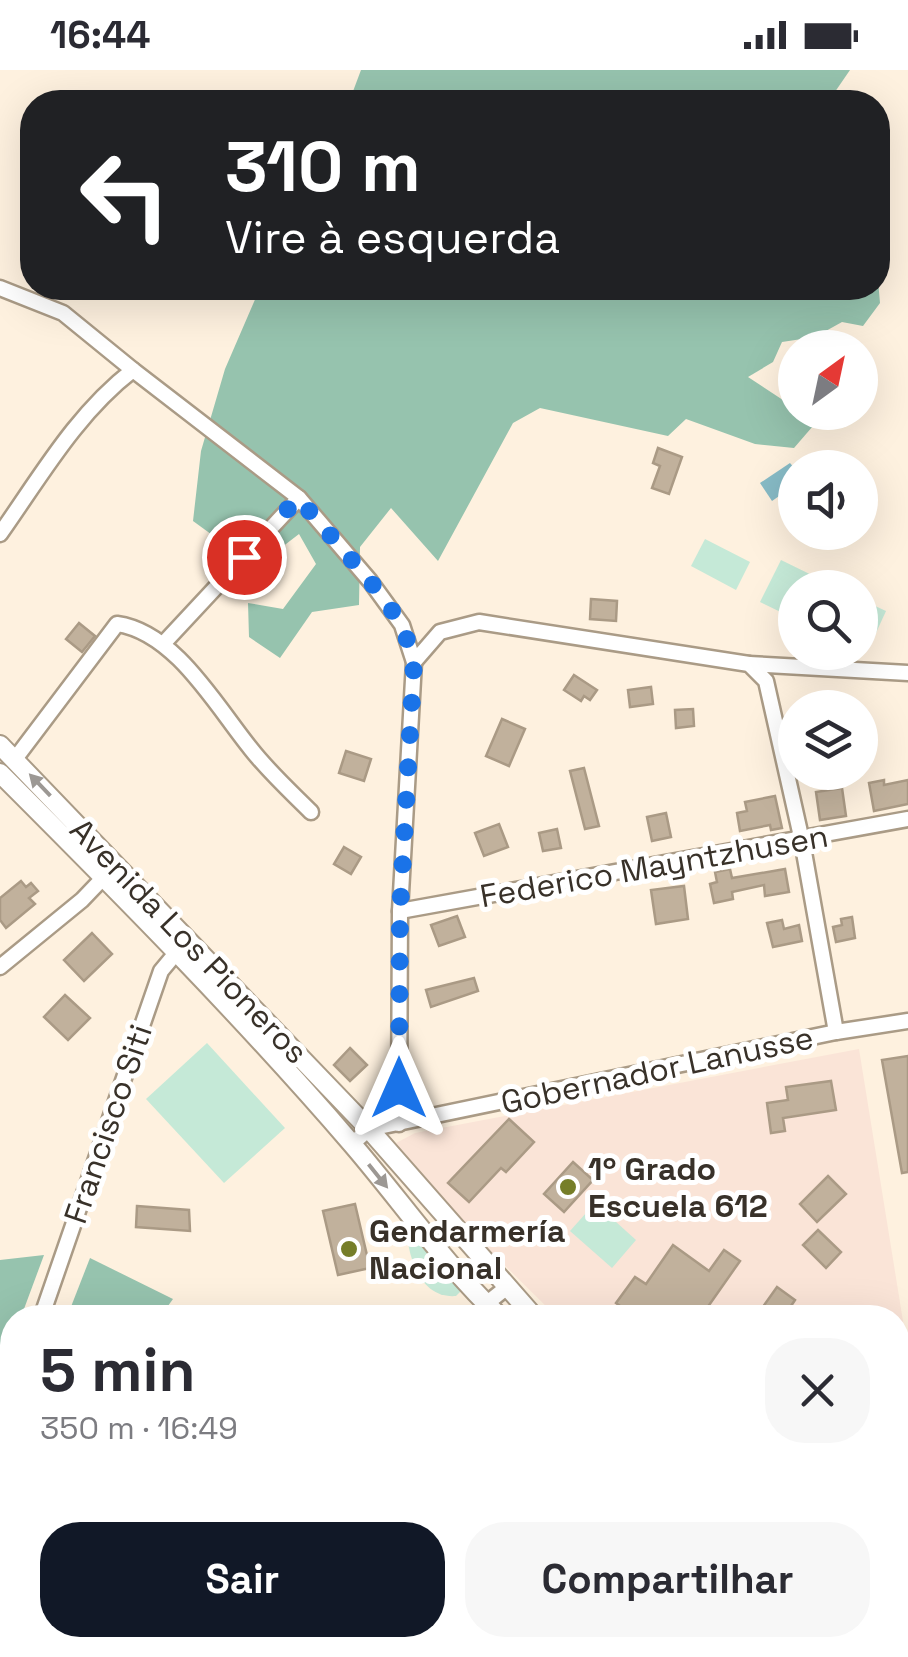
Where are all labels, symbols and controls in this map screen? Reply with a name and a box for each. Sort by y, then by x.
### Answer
text: 16:44 [50,11,150,59]
text: 310 m [225,122,421,211]
icon: left [60,130,190,260]
text: Vire à esquerda [225,209,560,266]
north arrow [778,330,878,430]
map controls [778,330,878,790]
button: sound [778,450,878,550]
pin [202,515,287,600]
icon: arrive [217,530,272,585]
button: search [778,570,878,670]
button: layers [778,690,878,790]
one-way arrow [28,773,51,797]
street label: Avenida Los Pioneros [62,810,316,1072]
street label: Federico Mayntzhusen [477,816,831,916]
street label: Gobernador Lanusse [497,1017,817,1123]
street label: Francisco Siti [55,1019,161,1229]
position arrow [347,1036,451,1140]
place label: 1º Grado Escuela 612 [588,1149,768,1226]
one-way arrow [367,1163,388,1188]
marker: 1º Grado Escuela 612 [557,1176,579,1198]
place label: Gendarmería Nacional [369,1211,565,1288]
marker: Gendarmería Nacional [338,1238,360,1260]
text: 5 min [40,1332,195,1409]
button: close [765,1338,870,1443]
text: 350 m · 16:49 [40,1408,238,1448]
button: Sair [40,1522,445,1637]
button: Compartilhar [465,1522,870,1637]

